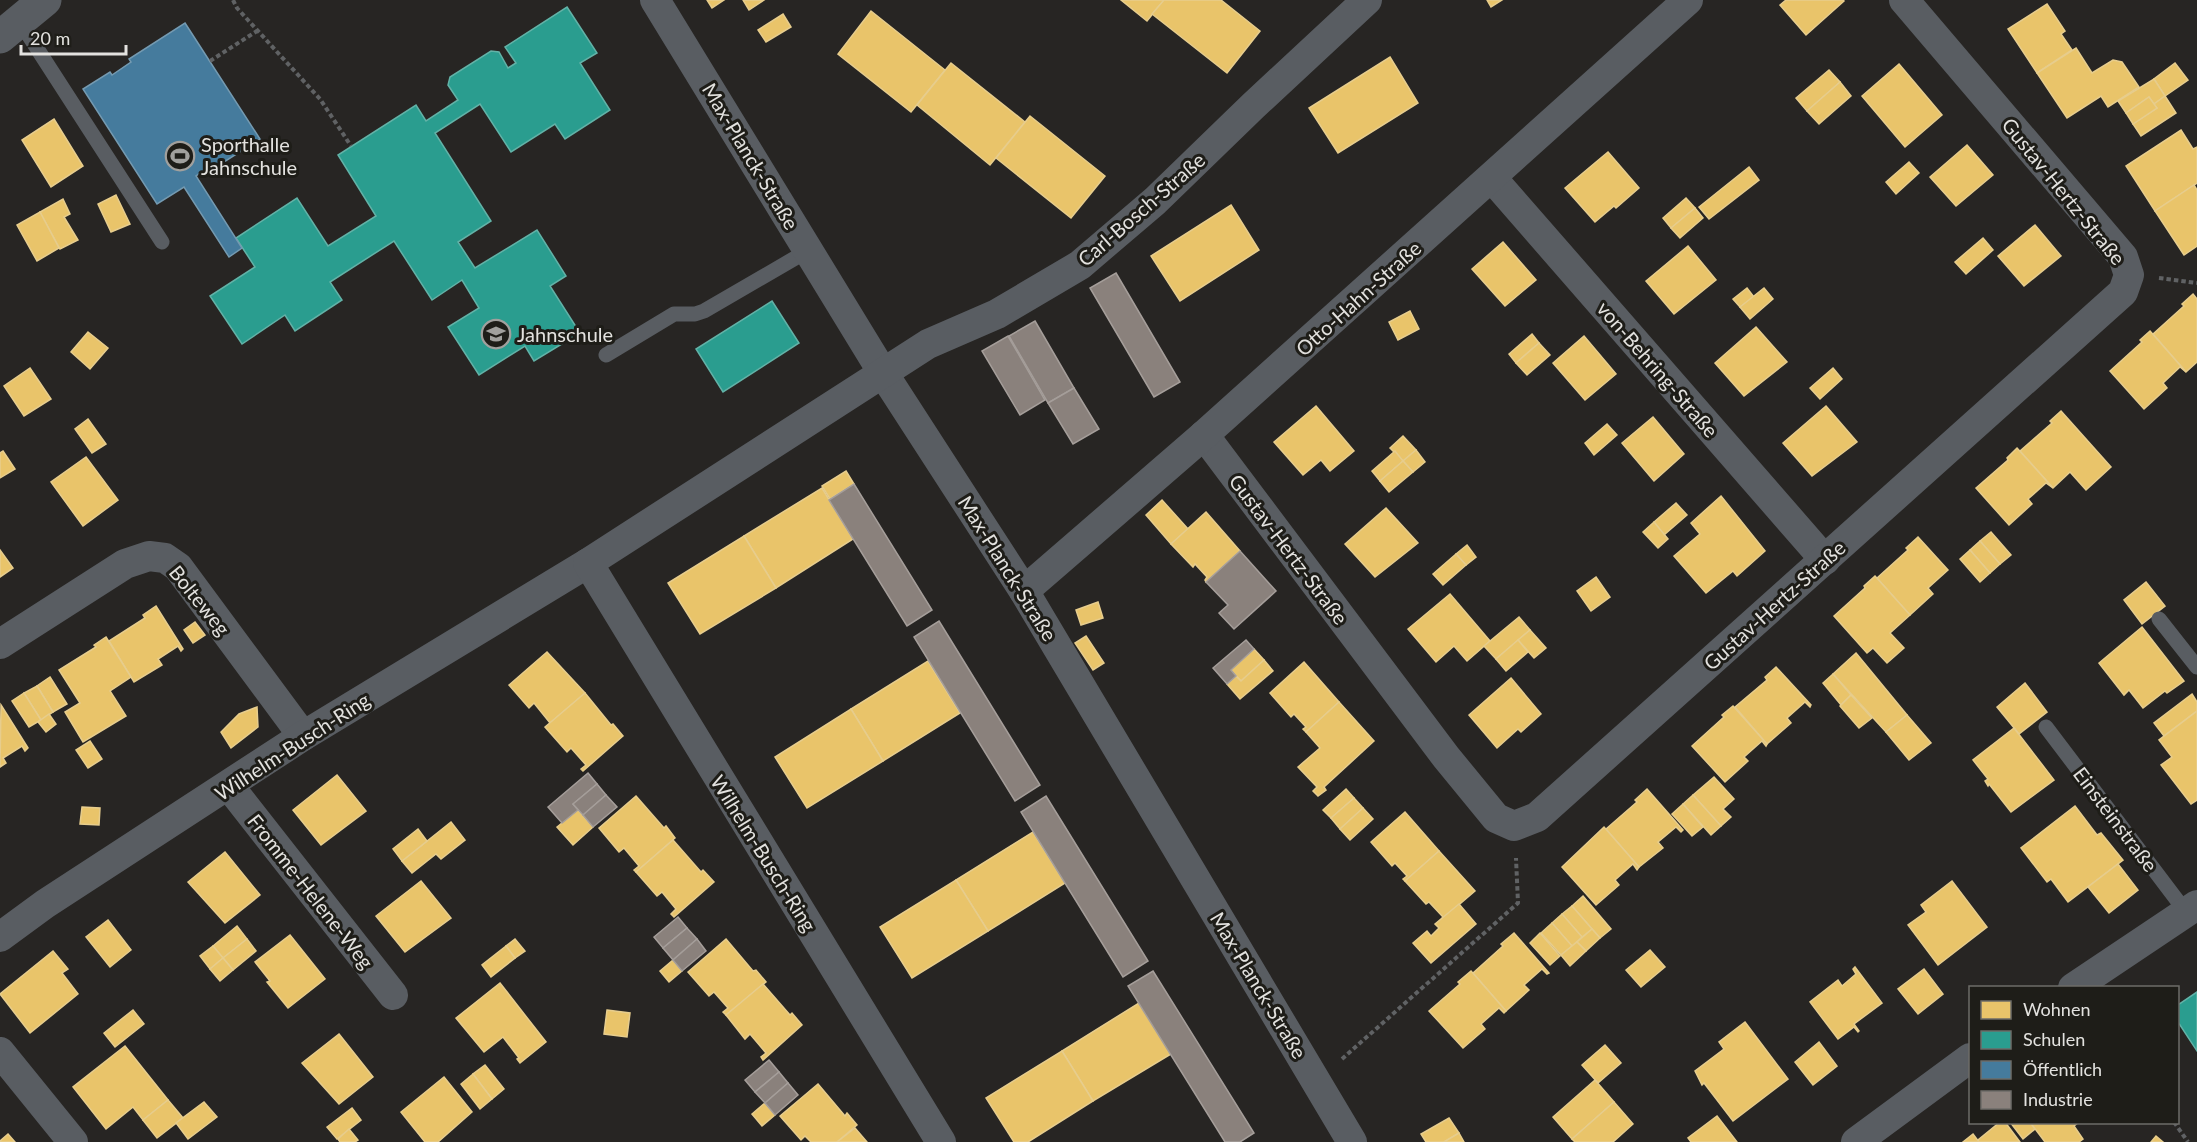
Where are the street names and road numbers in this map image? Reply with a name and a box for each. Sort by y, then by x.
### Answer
street label: Max-Planck-Straße [698,78,804,234]
street label: Gustav-Hertz-Straße [1997,113,2131,269]
street label: Carl-Bosch-Straße [1073,147,1209,271]
street label: Otto-Hahn-Straße [1291,236,1425,360]
street label: von-Behring-Straße [1592,296,1724,442]
street label: Gustav-Hertz-Straße [1225,469,1353,629]
street label: Max-Planck-Straße [954,491,1062,645]
street label: Gustav-Hertz-Straße [1698,535,1850,675]
street label: Bolteweg [165,560,235,640]
street label: Wilhelm-Busch-Ring [210,687,374,805]
street label: Einsteinstraße [2069,762,2163,876]
street label: Wilhelm-Busch-Ring [706,770,822,936]
street label: Fromme-Helene-Weg [243,809,379,973]
street label: Max-Planck-Straße [1206,907,1312,1063]

